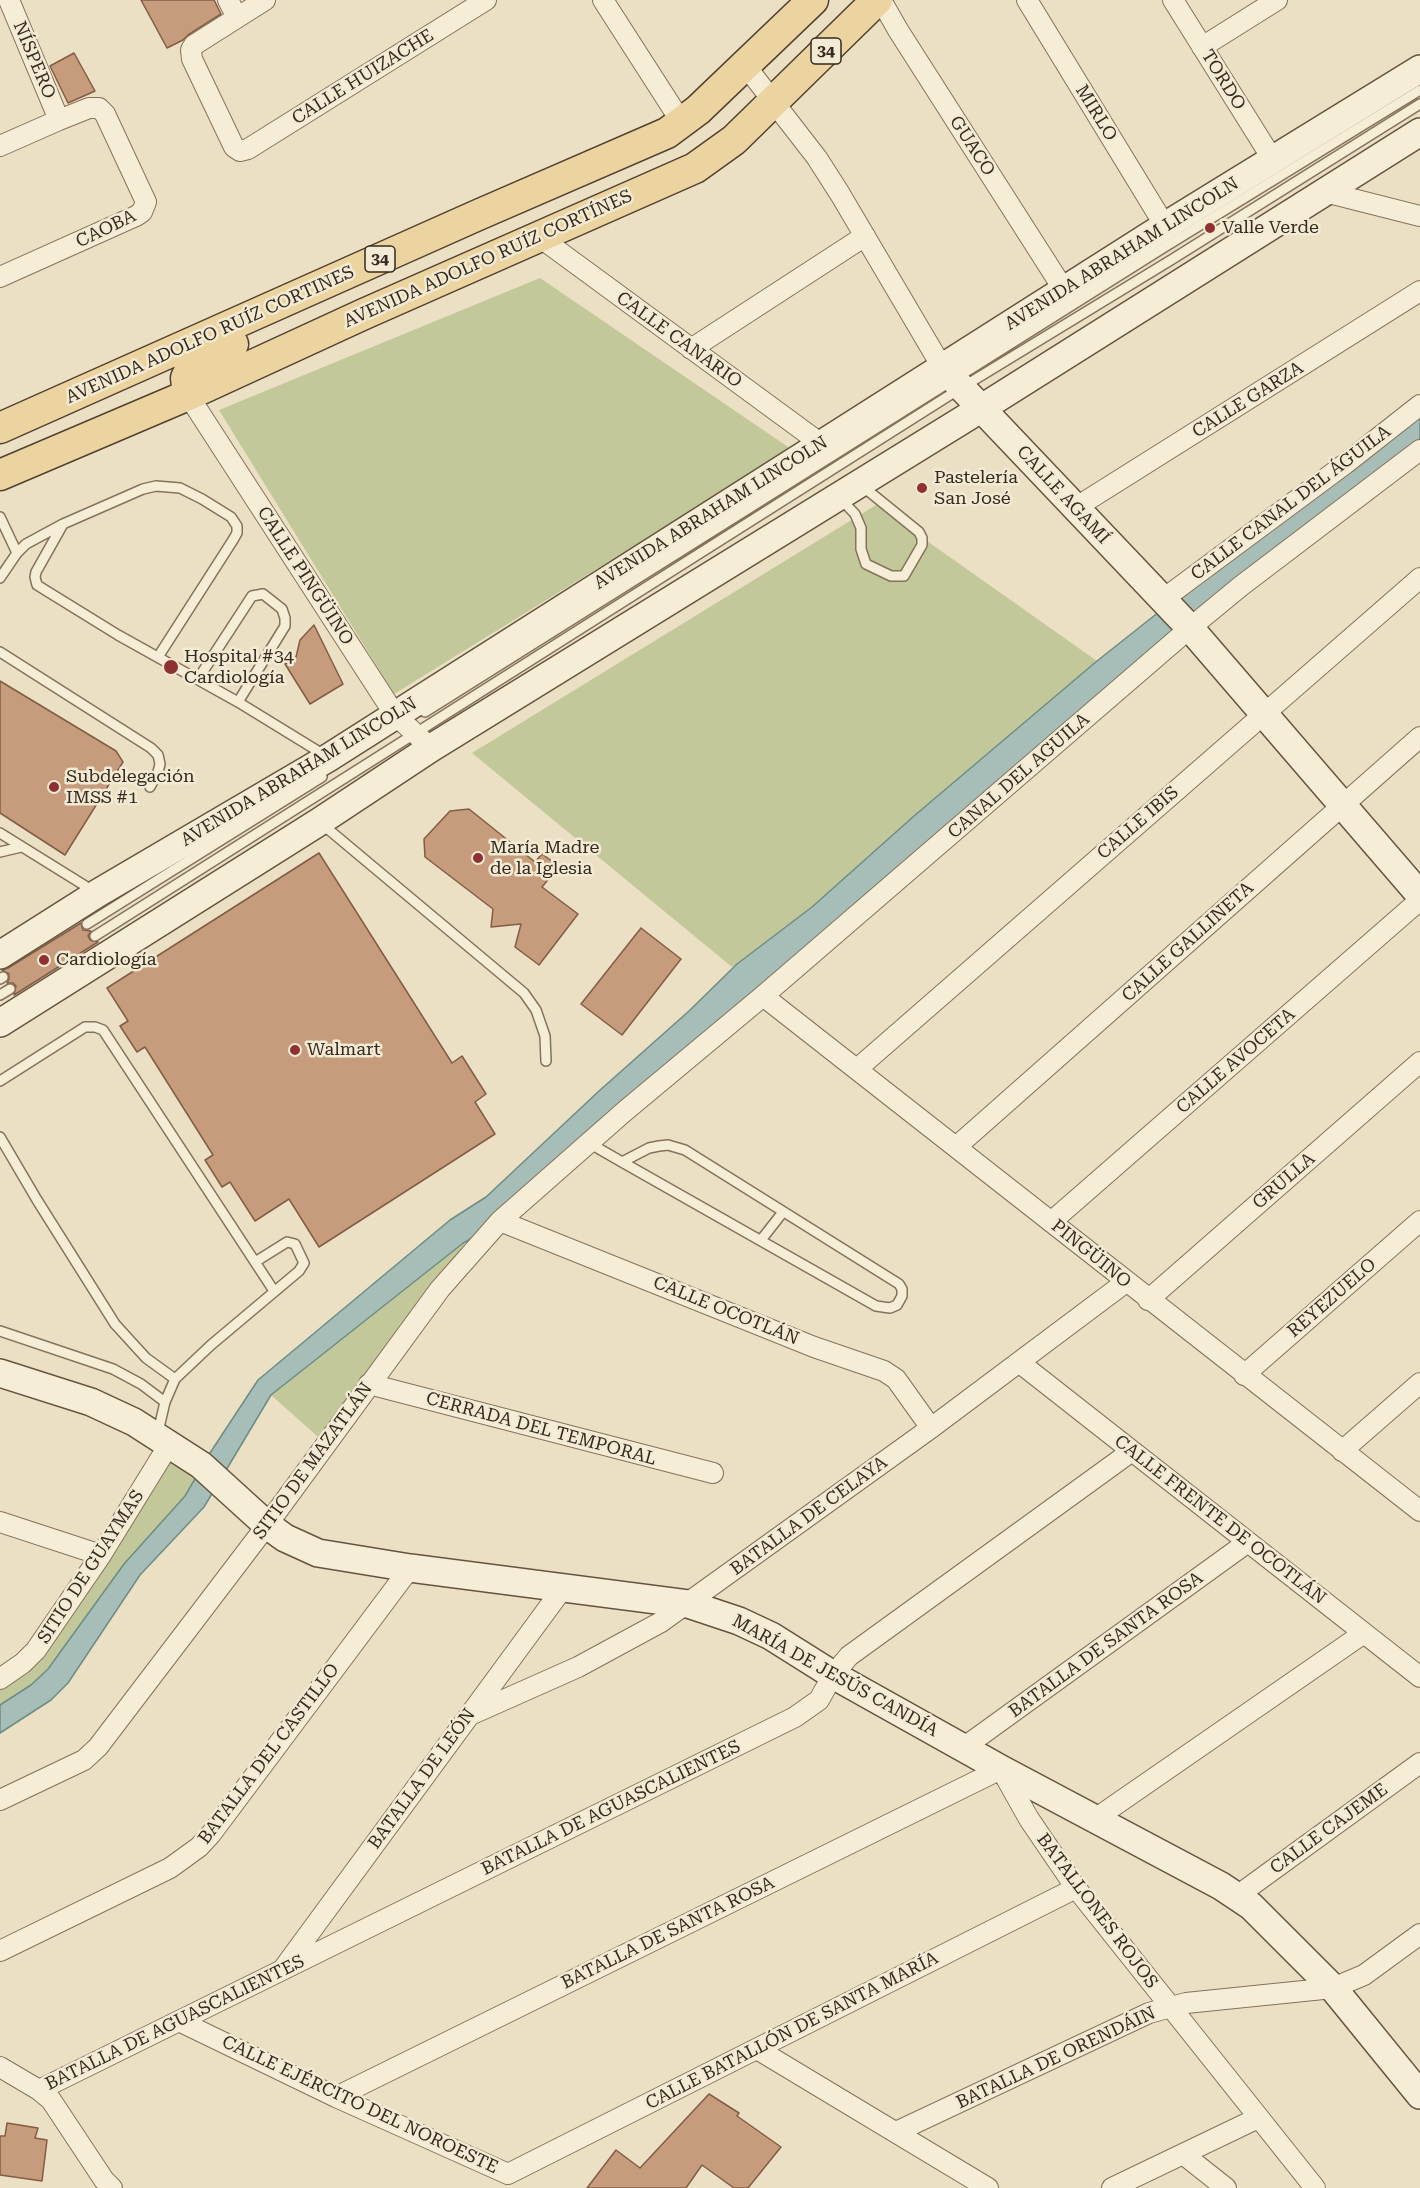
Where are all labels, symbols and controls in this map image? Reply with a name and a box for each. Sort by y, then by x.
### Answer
street label: NÍSPERO [8,18,60,102]
street label: CALLE HUIZACHE [288,25,438,129]
road number: 34 [811,38,841,64]
street label: TORDO [1196,46,1250,114]
street label: MIRLO [1070,81,1122,145]
street label: GUACO [945,112,999,180]
street label: AVENIDA ABRAHAM LINCOLN [1001,173,1243,335]
street label: AVENIDA ADOLFO RUÍZ CORTÍNES [340,185,636,333]
street label: CAOBA [73,205,139,253]
place label: Valle Verde [1222,217,1319,239]
marker: Valle Verde [1203,221,1217,235]
road number: 34 [365,246,395,272]
street label: AVENIDA ADOLFO RUÍZ CORTINES [62,261,358,409]
street label: CALLE CANARIO [612,287,746,393]
street label: CALLE GARZA [1189,357,1307,443]
street label: CALLE CANAL DEL ÁGUILA [1187,421,1395,585]
street label: AVENIDA ABRAHAM LINCOLN [590,432,832,594]
street label: CALLE AGAMÍ [1012,441,1114,549]
place label: Pastelería San José [934,467,1018,510]
marker: Pastelería San José [915,481,929,495]
street label: CALLE PINGÜINO [252,503,358,649]
place label: Hospital #34 Cardiología [184,646,294,688]
marker: Hospital #34 Cardiología [162,658,180,676]
street label: AVENIDA ABRAHAM LINCOLN [177,693,421,851]
street label: CANAL DEL AGUILA [944,709,1094,843]
place label: Subdelegación IMSS #1 [66,766,195,808]
marker: Subdelegación IMSS #1 [47,780,61,794]
street label: CALLE IBIS [1093,782,1183,864]
place label: María Madre de la Iglesia [490,837,599,880]
marker: María Madre de la Iglesia [471,851,485,865]
street label: CALLE GALLINETA [1118,877,1258,1007]
place label: Cardiología [56,949,156,971]
marker: Cardiología [37,953,51,967]
street label: CALLE AVOCETA [1172,1004,1300,1118]
place label: Walmart [307,1039,380,1061]
marker: Walmart [288,1043,302,1057]
street label: GRULLA [1248,1148,1320,1214]
street label: PINGÜINO [1047,1215,1135,1293]
street label: REYEZUELO [1283,1254,1381,1342]
street label: CALLE OCOTLÁN [650,1272,802,1350]
street label: SITIO DE MAZATLÁN [249,1378,377,1544]
street label: CERRADA DEL TEMPORAL [424,1388,658,1470]
street label: CALLE FRENTE DE OCOTLÁN [1110,1431,1330,1609]
street label: BATALLA DE CELAYA [726,1452,892,1580]
street label: SITIO DE GUAYMAS [33,1486,149,1648]
street label: BATALLA DE SANTA ROSA [1005,1567,1207,1723]
street label: MARÍA DE JESÚS CANDÍA [728,1610,942,1742]
street label: BATALLA DEL CASTILLO [194,1659,344,1849]
street label: BATALLA DE LEÓN [364,1704,480,1854]
street label: BATALLA DE AGUASCALIENTES [478,1736,744,1880]
street label: CALLE CAJEME [1266,1779,1392,1879]
street label: BATALLONES ROJOS [1032,1829,1162,1993]
street label: BATALLA DE SANTA ROSA [558,1872,778,1994]
street label: CALLE BATALLÓN DE SANTA MARÍA [642,1948,942,2114]
street label: BATALLA DE AGUASCALIENTES [42,1951,308,2095]
street label: BATALLA DE ORENDÁIN [953,2002,1159,2114]
street label: CALLE EJÉRCITO DEL NOROESTE [218,2031,502,2179]

